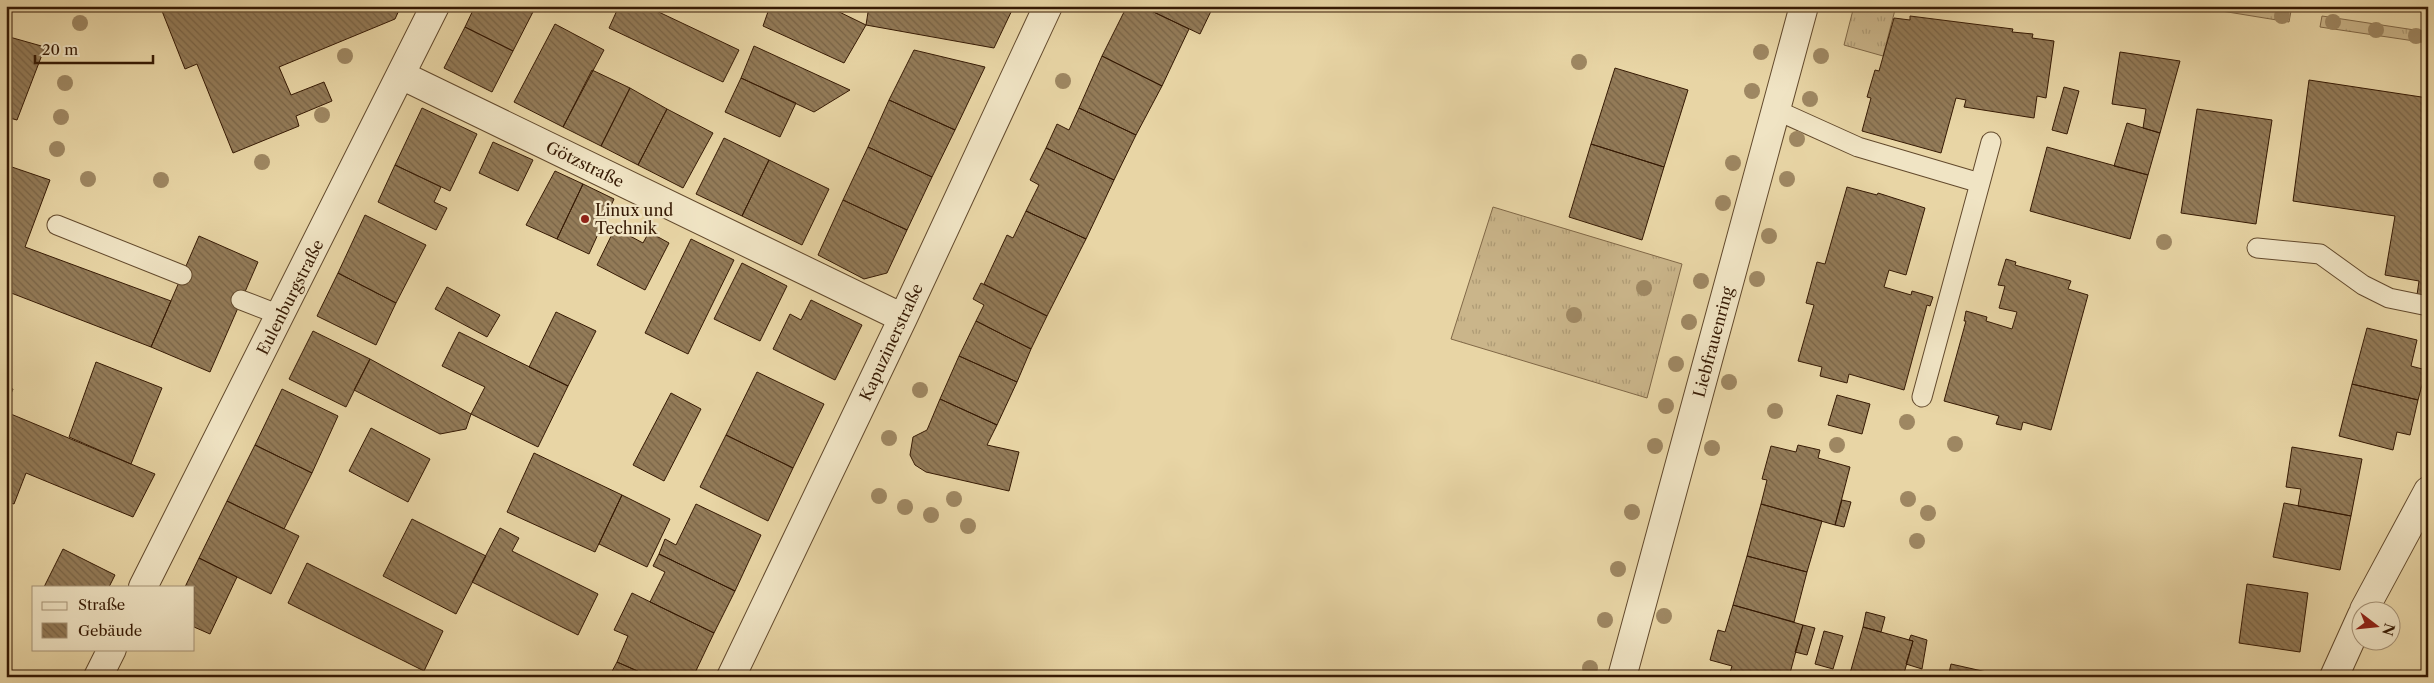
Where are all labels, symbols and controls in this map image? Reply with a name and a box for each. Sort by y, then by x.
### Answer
scale bar [35,32,152,64]
text: 20 m [42,40,78,59]
street label: Götzstraße [543,137,627,191]
place label: Linux und Technik [595,200,673,238]
marker: Linux und Technik [579,213,591,225]
street label: Eulenburgstraße [252,236,328,358]
street label: Kapuzinerstraße [855,280,927,404]
street label: Liebfrauenring [1689,284,1738,399]
legend [32,586,195,650]
text: Straße [78,595,125,614]
north arrow [2352,600,2402,650]
text: Gebäude [78,621,142,640]
text: N [2378,621,2399,638]

